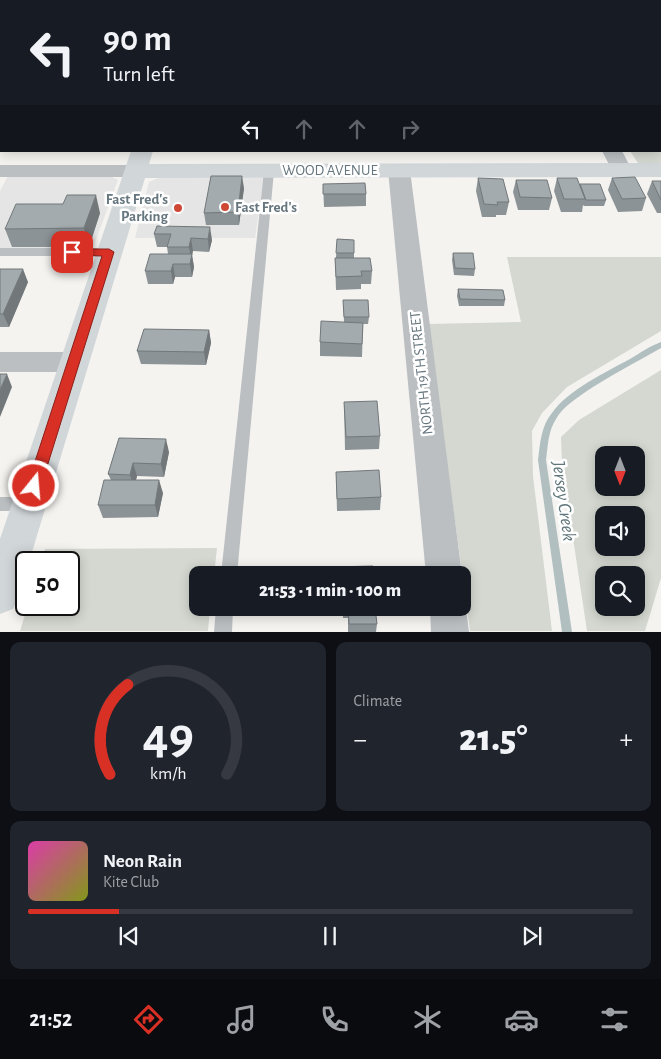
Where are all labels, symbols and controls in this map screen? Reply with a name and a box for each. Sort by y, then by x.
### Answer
icon: left [20,20,85,85]
text: 90 m [103,22,172,57]
text: Turn left [103,63,175,85]
icon: left [237,115,265,143]
icon: ahead [290,115,318,143]
icon: ahead [343,115,371,143]
icon: right [396,115,424,143]
street label: WOOD AVENUE [282,163,378,178]
place label: Fast Fred's Parking [106,192,168,224]
place label: Fast Fred's [235,200,297,215]
marker: Fast Fred's [219,201,231,213]
marker: Fast Fred's Parking [172,202,184,214]
pin [51,231,93,273]
icon: arrive [58,238,86,266]
street label: NORTH 19TH STREET [407,310,435,435]
north arrow [595,446,645,496]
map controls [595,446,645,616]
position arrow [7,459,59,511]
water label: Jersey Creek [548,459,579,543]
button: sound [595,506,645,556]
speed limit sign: 50 [15,551,80,616]
button: search [595,566,645,616]
text: 21:53 · 1 min · 100 m [259,581,401,600]
text: Climate [354,693,402,709]
text: 49 [142,711,193,763]
text: 21.5° [459,720,528,758]
text: − [354,726,367,754]
text: + [620,726,633,754]
text: km/h [149,765,186,783]
text: Neon Rain [103,852,182,871]
text: Kite Club [103,874,159,890]
icon: previous [115,922,143,950]
icon: pause [316,922,344,950]
icon: next [518,922,546,950]
icon: directions [131,1002,166,1037]
icon: music [224,1002,259,1037]
icon: phone [317,1002,352,1037]
icon: climate [410,1002,445,1037]
icon: car [504,1002,539,1037]
icon: filters [597,1002,632,1037]
text: 21:52 [29,1008,72,1030]

